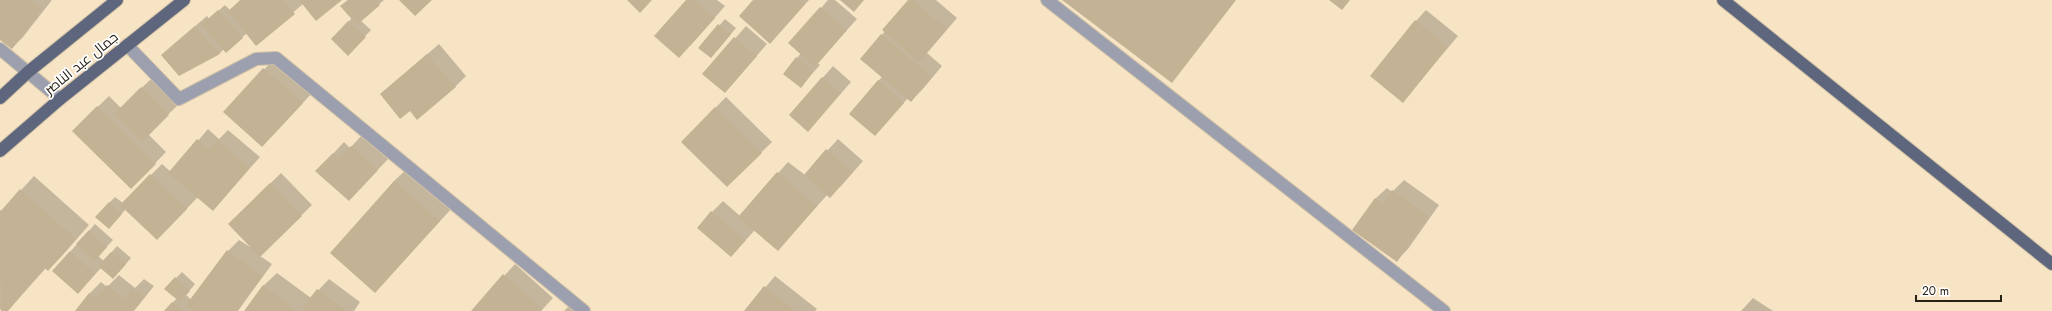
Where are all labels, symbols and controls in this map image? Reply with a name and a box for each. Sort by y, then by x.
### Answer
street label: جمال عبد الناصر [39,27,122,100]
scale bar [1916,277,2001,303]
text: 20 m [1922,282,1949,300]

